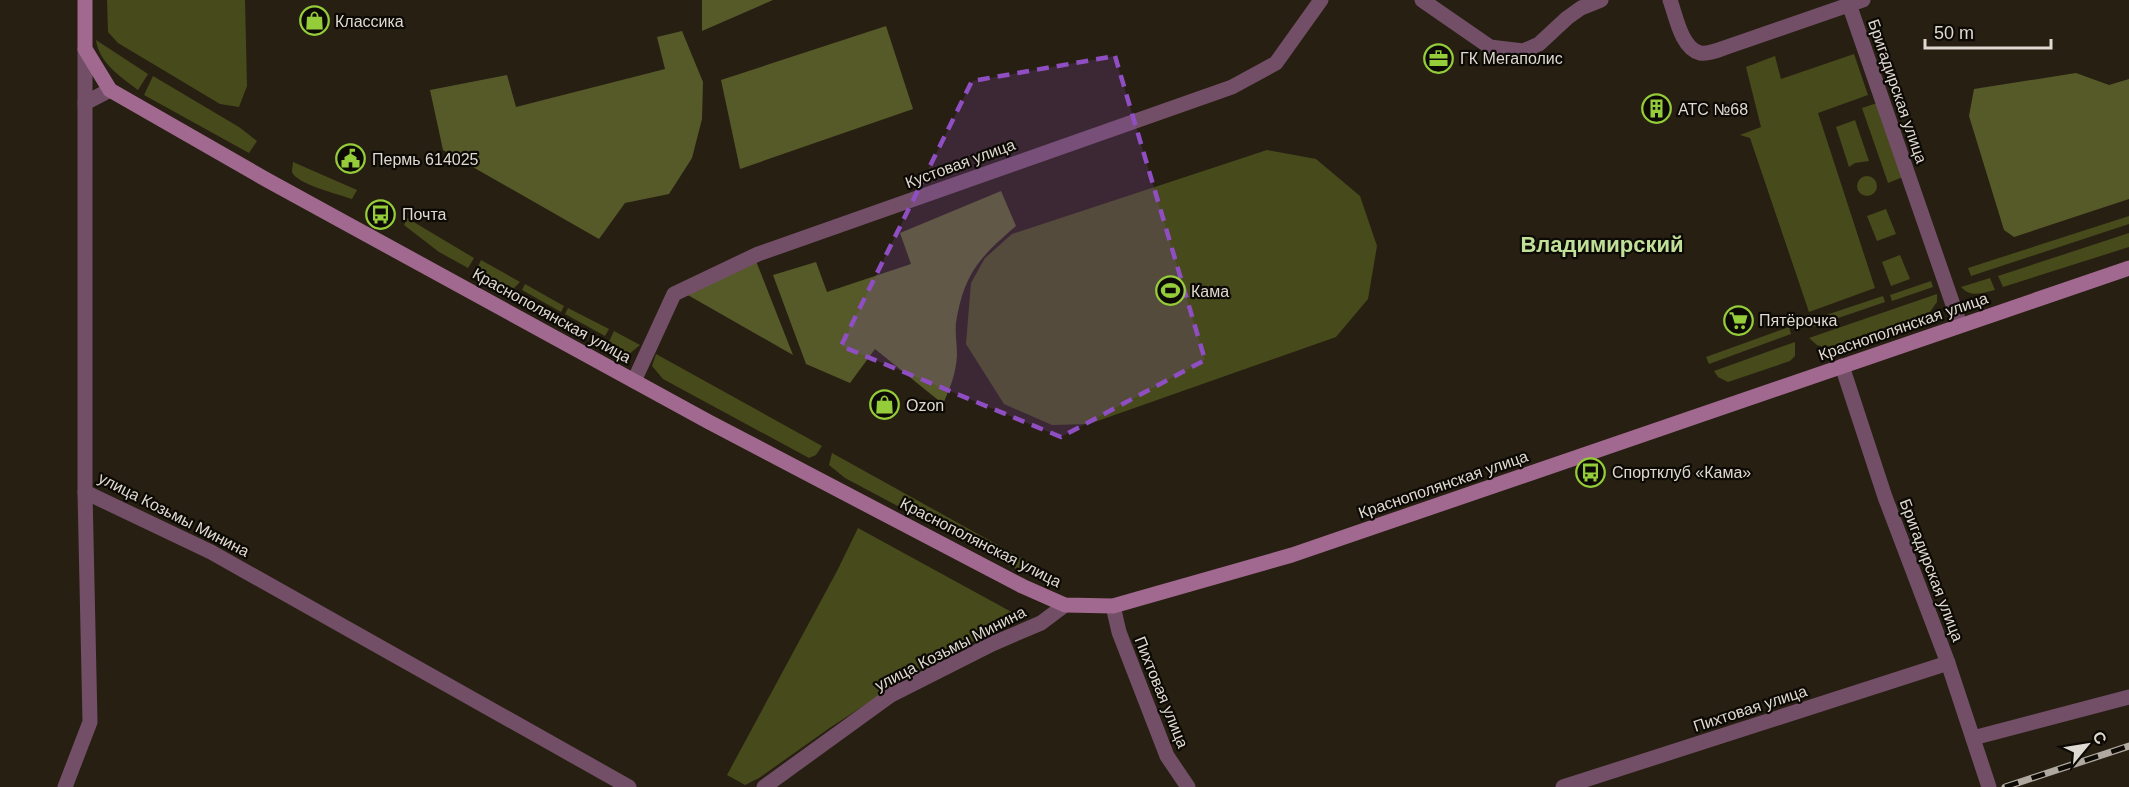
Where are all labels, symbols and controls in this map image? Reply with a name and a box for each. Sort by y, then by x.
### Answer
shop icon: Классика [298,5,330,37]
scale bar [1925,12,2051,50]
place label: Классика [335,13,404,30]
street label: Бригадирская улица [1865,17,1930,166]
text: 50 m [1934,23,1974,43]
office icon: ГК Мегаполис [1423,42,1455,74]
place label: ГК Мегаполис [1460,50,1563,67]
building icon: АТС №68 [1641,93,1673,125]
place label: АТС №68 [1678,101,1748,118]
street label: Кустовая улица [903,136,1017,191]
public building icon: Пермь 614025 [335,143,367,175]
place label: Пермь 614025 [372,151,479,168]
bus stop icon: Почта [365,198,397,230]
place label: Почта [402,206,447,223]
district label: Владимирский [1520,232,1684,257]
street label: Краснополянская улица [470,265,634,366]
sports icon: Кама [1154,275,1186,307]
place label: Кама [1191,283,1229,300]
street label: Краснополянская улица [1816,289,1990,364]
supermarket icon: Пятёрочка [1722,304,1754,336]
place label: Пятёрочка [1759,312,1838,329]
shop icon: Ozon [869,389,901,421]
place label: Ozon [906,397,944,414]
street label: Краснополянская улица [1356,447,1530,522]
bus stop icon: Спортклуб «Кама» [1575,456,1607,488]
place label: Спортклуб «Кама» [1612,464,1751,481]
street label: улица Козьмы Минина [96,469,252,560]
street label: Краснополянская улица [898,494,1064,591]
street label: Бригадирская улица [1896,497,1967,644]
street label: улица Козьмы Минина [872,603,1029,694]
street label: Пихтовая улица [1131,634,1192,750]
street label: Пихтовая улица [1691,682,1809,735]
north arrow [2057,715,2117,775]
text: С [2089,728,2110,747]

